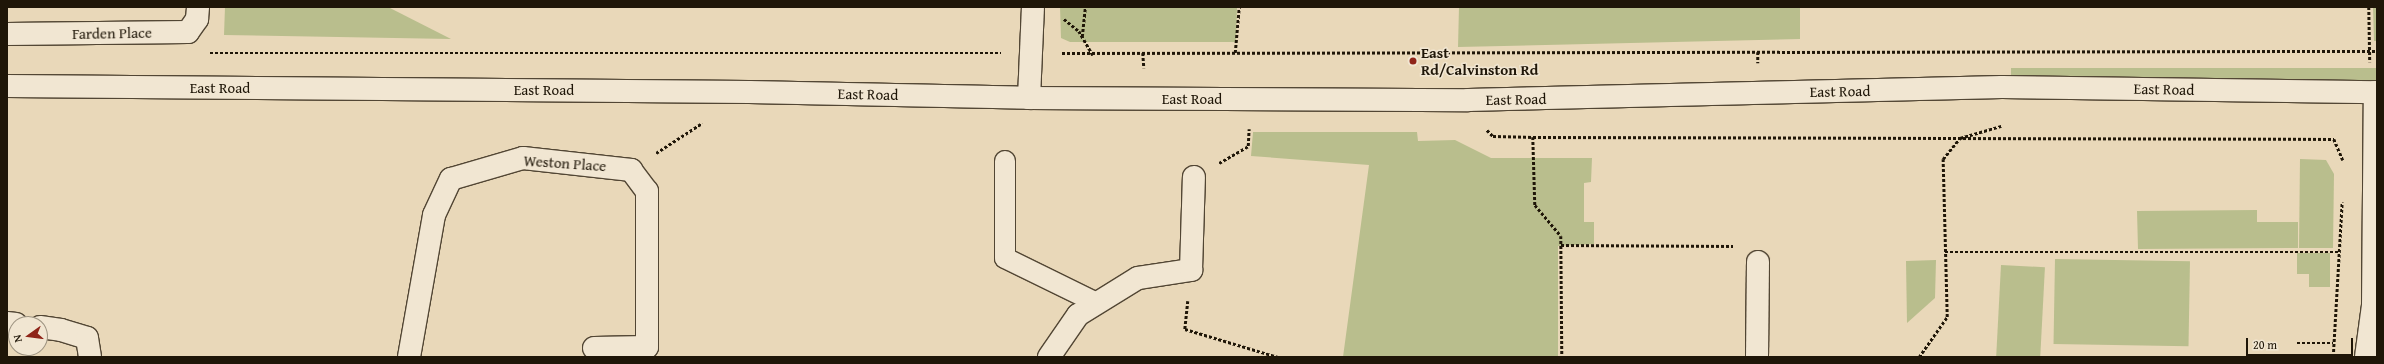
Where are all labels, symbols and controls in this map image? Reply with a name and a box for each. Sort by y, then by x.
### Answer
street label: Farden Place [72,23,152,43]
place label: East Rd/Calvinston Rd [1421,43,1538,78]
marker: East Rd/Calvinston Rd [1408,56,1418,66]
street label: East Road [190,79,250,97]
street label: East Road [2134,79,2194,99]
street label: East Road [514,81,574,99]
street label: East Road [1810,81,1870,101]
street label: East Road [838,84,898,104]
street label: East Road [1486,89,1546,109]
street label: East Road [1162,90,1222,108]
street label: Weston Place [523,151,607,175]
north arrow [8,316,48,356]
scale bar [2248,330,2355,356]
text: N [9,333,26,344]
text: 20 m [2253,336,2277,353]

